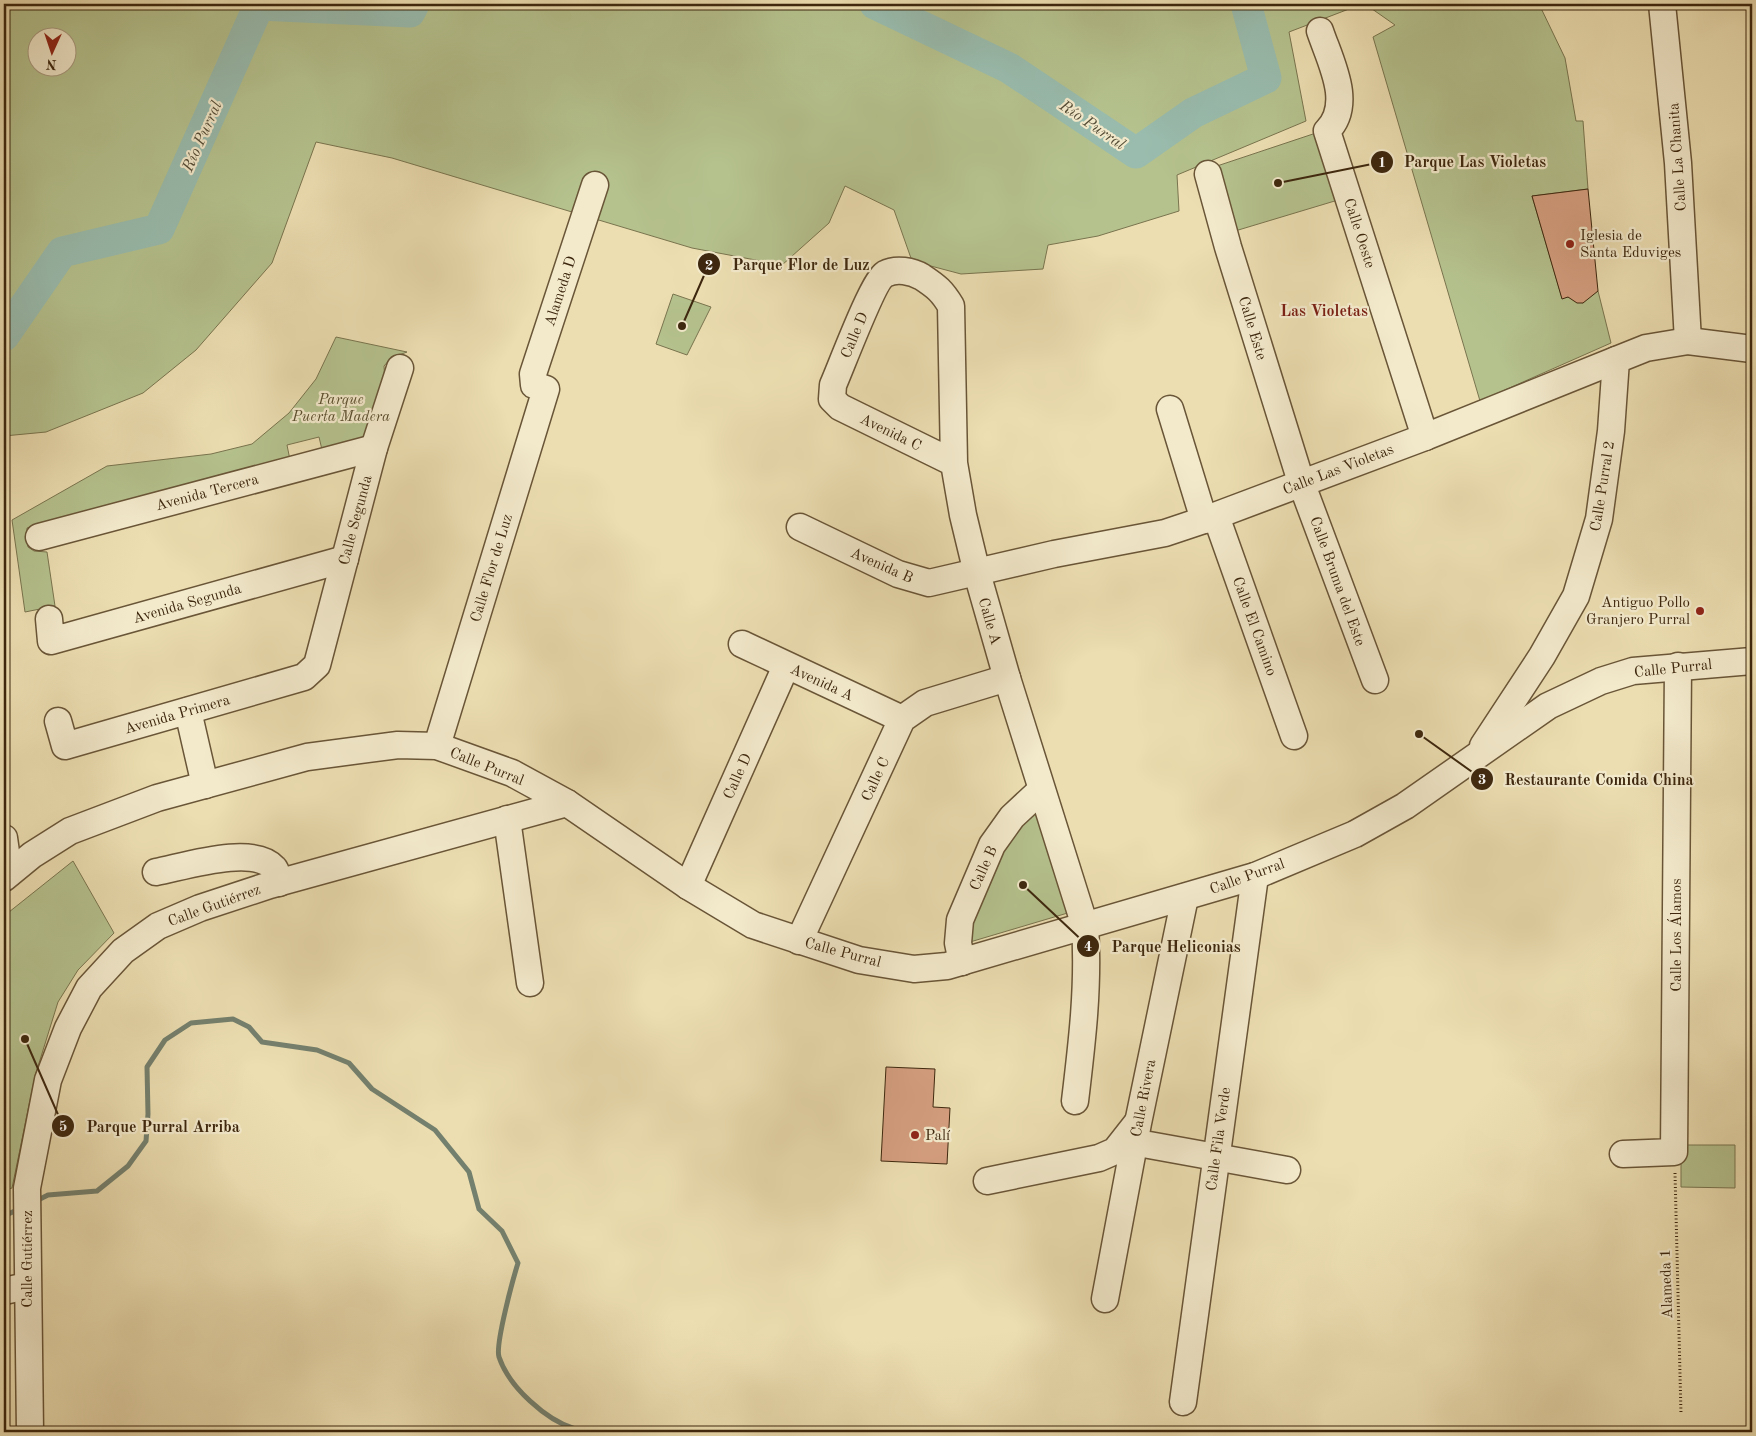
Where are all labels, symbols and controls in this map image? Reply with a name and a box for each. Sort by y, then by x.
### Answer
north arrow [28,28,78,78]
text: N [45,57,57,71]
water label: Río Purral [1055,97,1128,154]
water label: Río Purral [180,99,226,175]
street label: Calle La Chanita [1667,102,1690,212]
callout: Parque Las Violetas [1369,146,1557,177]
text: Parque Las Violetas [1404,155,1546,171]
text: 1 [1378,156,1386,171]
street label: Calle Oeste [1340,197,1377,270]
place label: Iglesia de Santa Eduviges [1580,229,1681,261]
marker: Iglesia de Santa Eduviges [1564,238,1576,250]
callout: Parque Flor de Luz [697,249,879,280]
street label: Alameda D [543,254,580,328]
text: Parque Flor de Luz [732,258,870,274]
text: 2 [705,259,713,274]
street label: Calle Este [1235,295,1268,362]
district label: Las Violetas [1280,304,1368,320]
street label: Calle D [839,310,872,361]
park label: Parque Puerta Madera [291,393,390,425]
street label: Avenida C [857,412,923,455]
street label: Calle Purral 2 [1589,440,1618,533]
street label: Calle Las Violetas [1281,442,1396,498]
street label: Avenida Tercera [154,472,261,514]
street label: Calle Segunda [337,473,376,567]
street label: Calle Flor de Luz [469,513,516,624]
street label: Calle Bruma del Este [1306,515,1367,648]
street label: Avenida B [848,546,915,587]
street label: Calle El Camino [1229,575,1278,678]
street label: Avenida Segunda [132,582,244,627]
street label: Calle A [975,596,1003,647]
place label: Antiguo Pollo Granjero Purral [1586,596,1690,628]
marker: Antiguo Pollo Granjero Purral [1694,605,1706,617]
street label: Calle Purral [1633,658,1713,681]
street label: Avenida A [788,662,856,705]
street label: Avenida Primera [123,693,232,738]
street label: Calle Purral [447,746,526,789]
street label: Calle D [722,751,755,802]
street label: Calle C [860,755,893,804]
callout: Restaurante Comida China [1469,763,1704,794]
text: 3 [1478,773,1486,788]
text: Restaurante Comida China [1504,773,1694,789]
street label: Calle B [968,844,1001,893]
street label: Calle Purral [1208,857,1287,898]
street label: Calle Los Álamos [1667,878,1685,992]
street label: Calle Gutiérrez [166,883,263,930]
callout: Parque Heliconias [1076,930,1250,961]
street label: Calle Purral [803,936,883,971]
text: 4 [1084,940,1092,955]
text: Parque Heliconias [1111,940,1241,956]
street label: Calle Rivera [1130,1057,1159,1139]
street label: Calle Fila Verde [1205,1086,1234,1192]
callout: Parque Purral Arriba [51,1111,249,1142]
text: 5 [59,1120,67,1135]
text: Parque Purral Arriba [86,1120,240,1136]
marker: Palí [909,1129,921,1141]
place label: Palí [925,1129,951,1144]
street label: Calle Gutiérrez [21,1210,36,1308]
street label: Alameda 1 [1659,1249,1676,1319]

